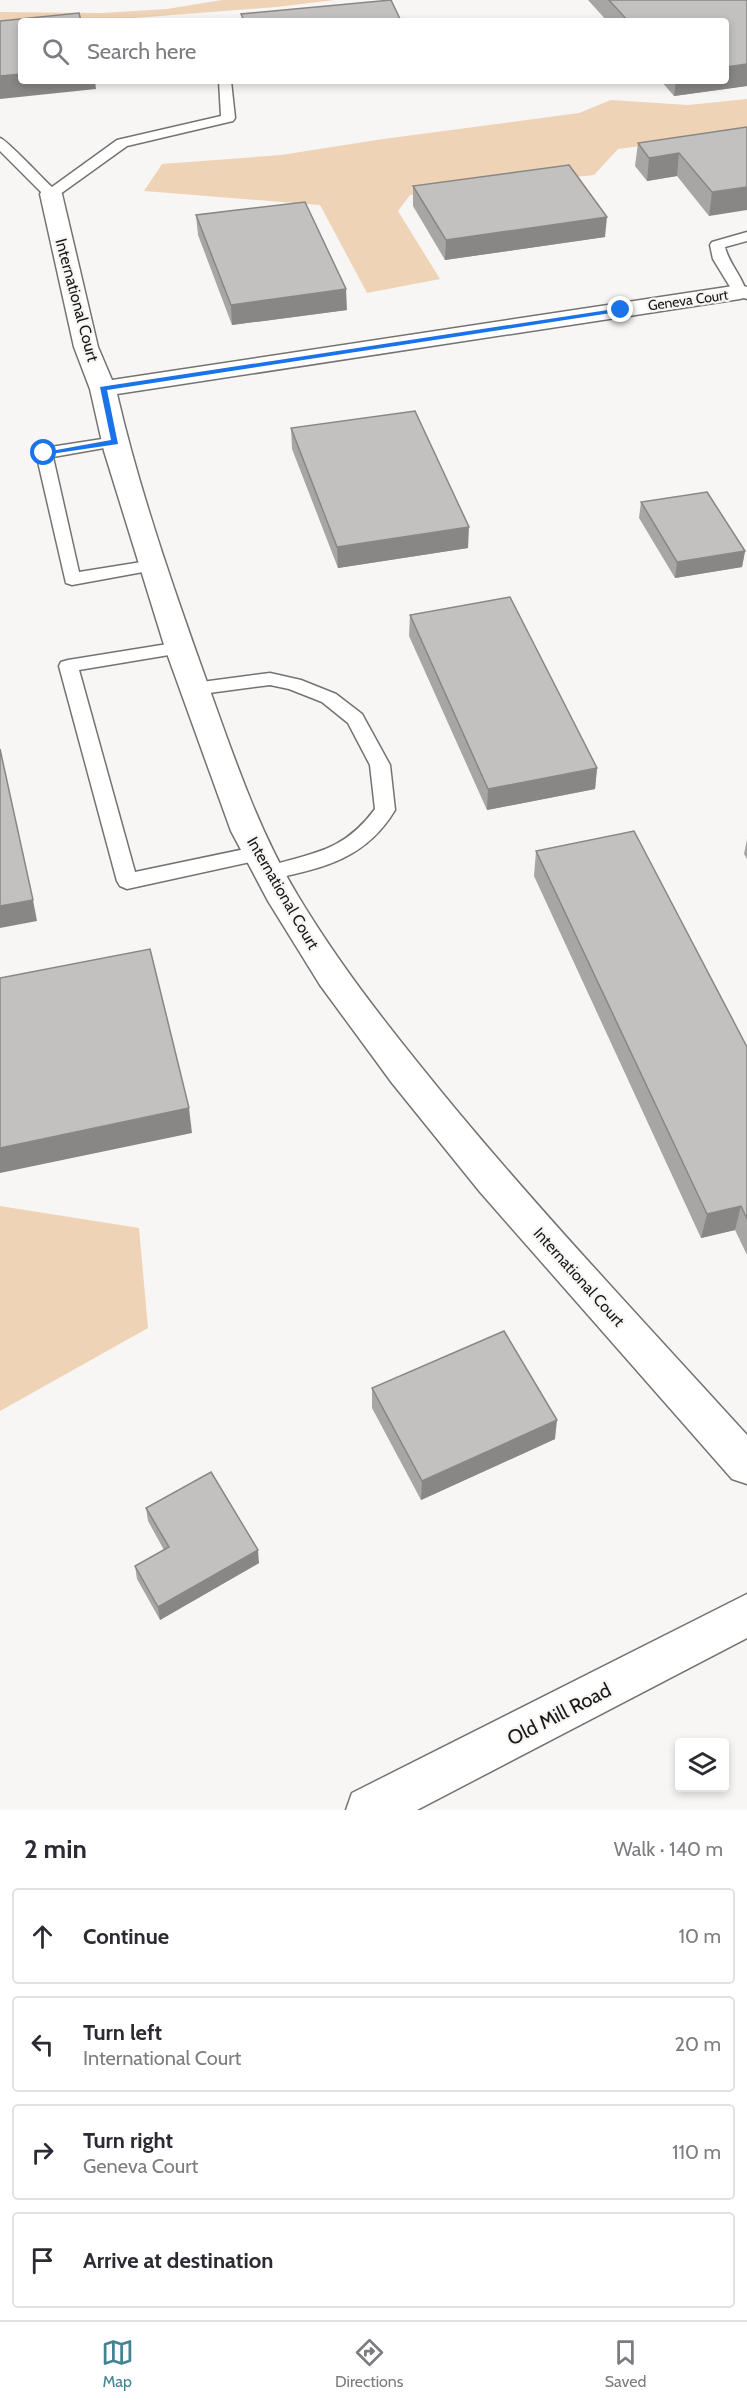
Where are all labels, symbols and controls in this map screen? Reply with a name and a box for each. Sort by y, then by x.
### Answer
search box [18,18,729,84]
icon: search [39,35,72,68]
text: Search here [87,38,196,65]
street label: International Court [51,236,103,364]
street label: Geneva Court [647,285,729,315]
route end [607,296,633,322]
route start [30,439,56,465]
street label: International Court [243,833,323,953]
street label: International Court [530,1224,629,1331]
street label: Old Mill Road [503,1678,615,1750]
map controls [675,1738,729,1792]
button: layers [675,1738,729,1792]
text: 2 min [24,1833,87,1865]
text: Walk · 140 m [614,1837,723,1861]
icon: ahead [26,1920,59,1953]
text: Continue [83,1923,169,1950]
text: 10 m [678,1924,721,1948]
text: Turn left [83,2019,162,2046]
icon: left [26,2028,59,2061]
text: 20 m [675,2032,721,2056]
text: International Court [83,2046,241,2070]
text: Turn right [83,2127,173,2154]
icon: right [26,2136,59,2169]
text: 110 m [672,2140,721,2164]
text: Geneva Court [83,2154,198,2178]
icon: arrive [26,2244,59,2277]
text: Arrive at destination [83,2247,273,2274]
tab: Map [101,2336,134,2391]
tab: Directions [335,2336,403,2391]
tab: Saved [605,2336,646,2391]

